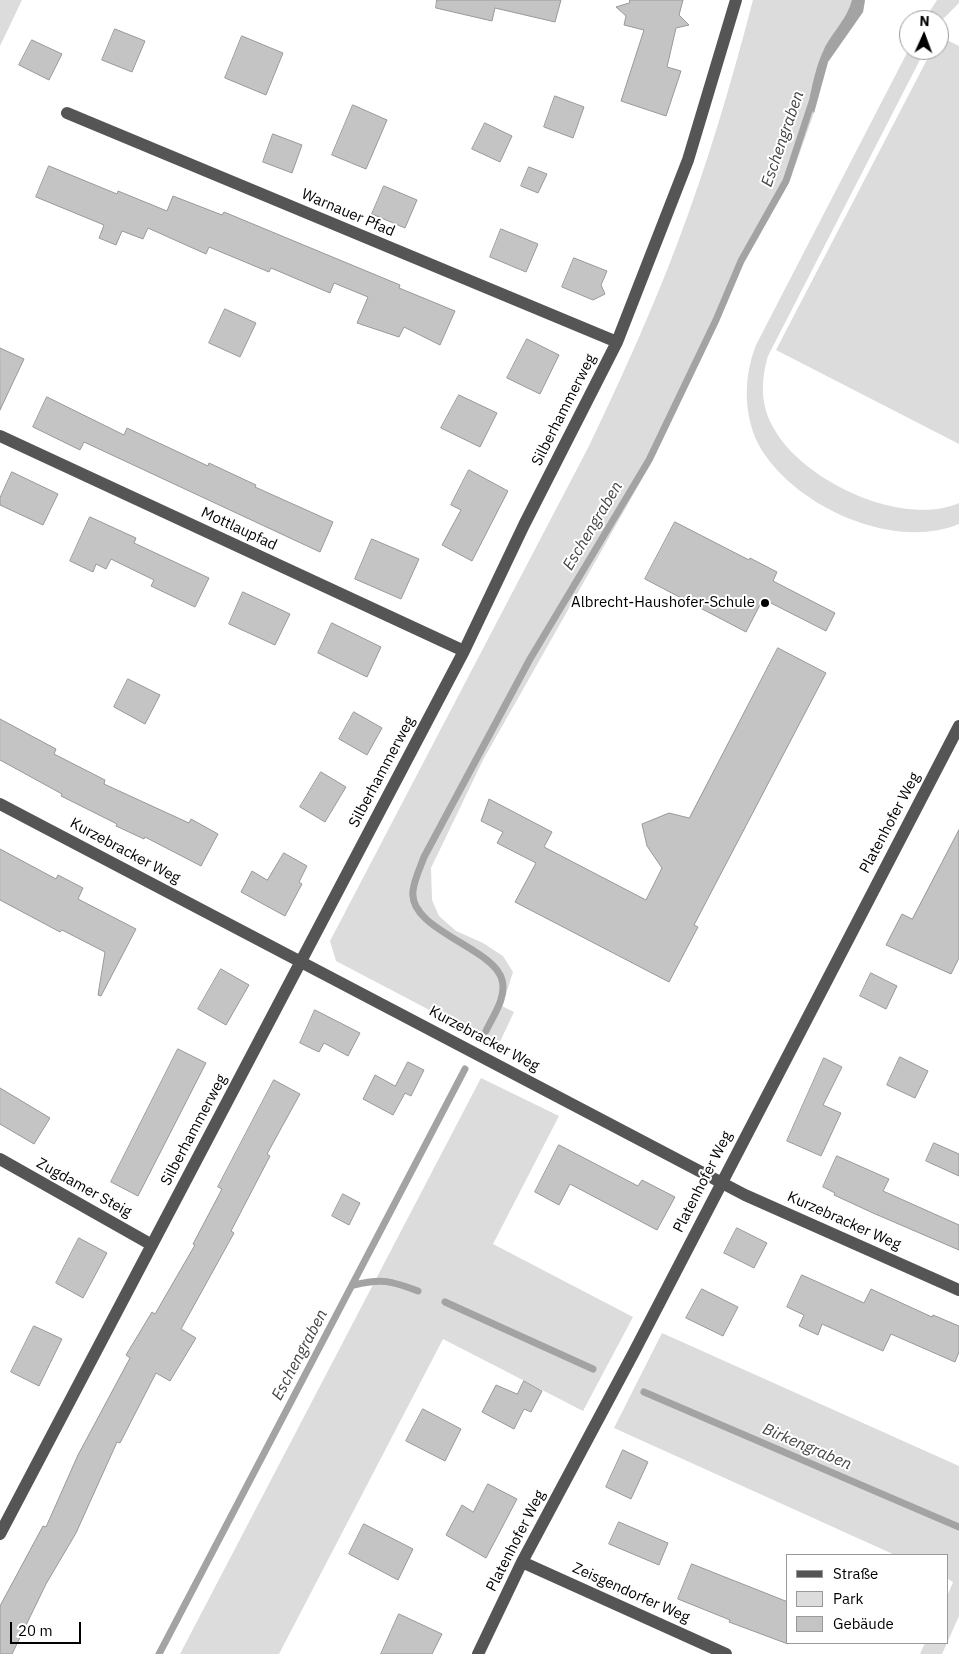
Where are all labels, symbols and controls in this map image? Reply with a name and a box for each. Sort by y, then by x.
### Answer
north arrow [899,10,949,60]
text: N [919,12,930,30]
water label: Eschengraben [758,89,808,189]
street label: Warnauer Pfad [299,185,397,241]
street label: Silberhammerweg [528,351,600,469]
water label: Eschengraben [559,478,627,574]
street label: Mottlaupfad [198,504,280,554]
place label: Albrecht-Haushofer-Schule [571,594,755,612]
marker: Albrecht-Haushofer-Schule [759,597,771,609]
street label: Silberhammerweg [345,713,419,831]
street label: Platenhofer Weg [856,770,924,876]
street label: Kurzebracker Weg [67,814,183,888]
street label: Kurzebracker Weg [426,1002,542,1076]
street label: Silberhammerweg [157,1071,231,1189]
street label: Platenhofer Weg [670,1128,736,1236]
street label: Zugdamer Steig [33,1154,135,1222]
street label: Kurzebracker Weg [784,1188,904,1254]
water label: Eschengraben [268,1306,332,1404]
water label: Birkengraben [760,1420,854,1474]
street label: Platenhofer Weg [483,1487,549,1595]
legend [786,1554,949,1644]
street label: Zeisgendorfer Weg [570,1559,692,1627]
text: Straße [833,1564,878,1583]
text: Park [833,1589,863,1608]
scale bar [12,1612,84,1644]
text: Gebäude [833,1614,894,1633]
text: 20 m [18,1621,53,1640]

